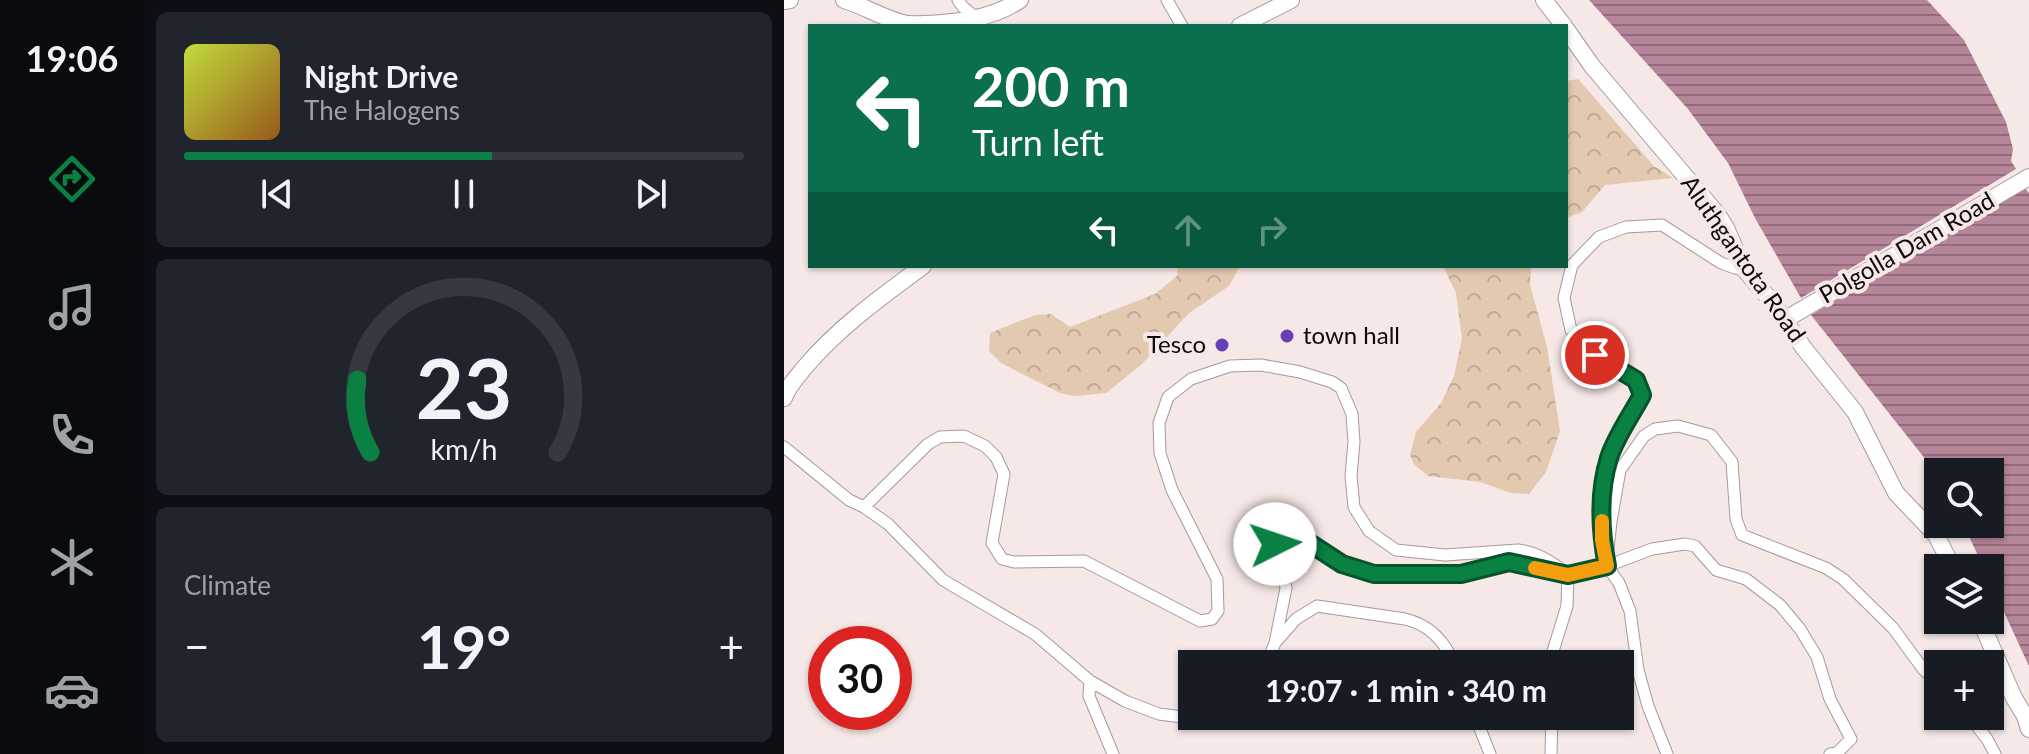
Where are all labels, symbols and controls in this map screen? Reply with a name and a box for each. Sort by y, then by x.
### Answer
text: 19:06 [26,36,118,80]
text: 200 m [972,52,1130,119]
icon: left [840,56,944,160]
text: Night Drive [304,58,458,94]
text: The Halogens [304,94,460,126]
text: Turn left [972,120,1104,164]
icon: directions [44,151,100,207]
street label: Aluthgantota Road [1676,169,1813,347]
icon: previous [255,172,299,216]
icon: pause [442,172,486,216]
icon: next [629,172,673,216]
street label: Polgolla Dam Road [1814,185,1999,309]
icon: left [1082,208,1126,252]
icon: ahead [1166,208,1210,252]
icon: right [1250,208,1294,252]
icon: music [44,279,100,335]
place label: town hall [1303,320,1400,349]
pin [1561,321,1629,389]
marker: town hall [1278,327,1296,345]
place label: Tesco [1147,329,1206,358]
icon: arrive [1573,333,1617,377]
marker: Tesco [1213,336,1231,354]
text: 23 [416,337,512,437]
icon: phone [44,407,100,463]
text: km/h [431,432,497,466]
map controls [1924,458,2004,730]
button: search [1924,458,2004,538]
position arrow [1233,502,1317,586]
icon: climate [44,534,100,590]
button: layers [1924,554,2004,634]
text: Climate [184,569,271,601]
text: 19° [417,610,511,682]
text: − [184,620,210,672]
text: + [718,620,744,672]
speed limit sign: 30 [808,626,912,730]
button: + [1924,650,2004,730]
icon: car [44,662,100,718]
text: 19:07 · 1 min · 340 m [1265,672,1547,708]

